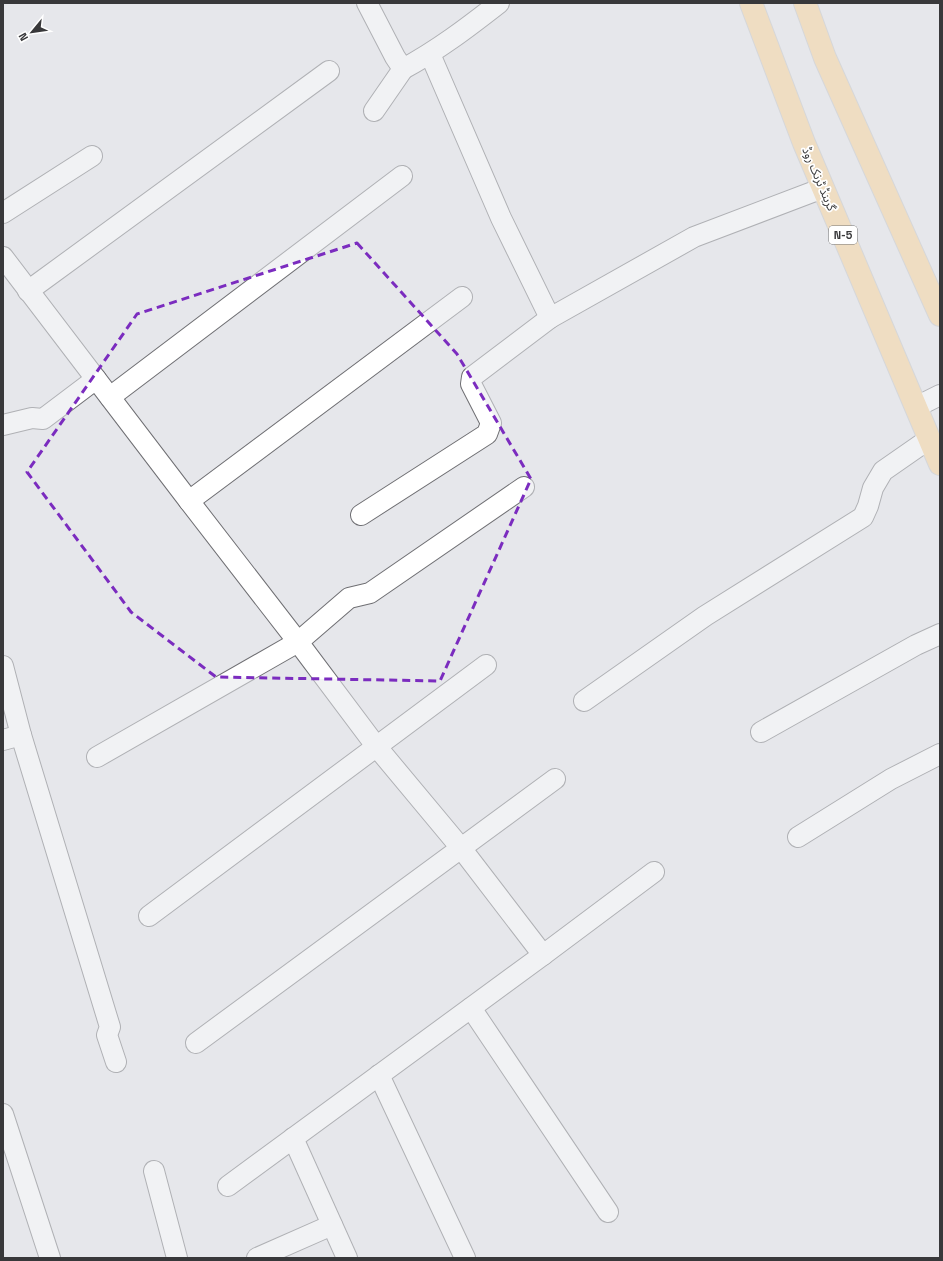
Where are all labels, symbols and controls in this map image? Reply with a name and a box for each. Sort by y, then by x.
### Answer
north arrow [12,12,52,52]
text: N [15,30,31,43]
street label: گرینڈ ٹرنک روڈ [798,145,840,214]
road number: N-5 [829,226,857,244]

